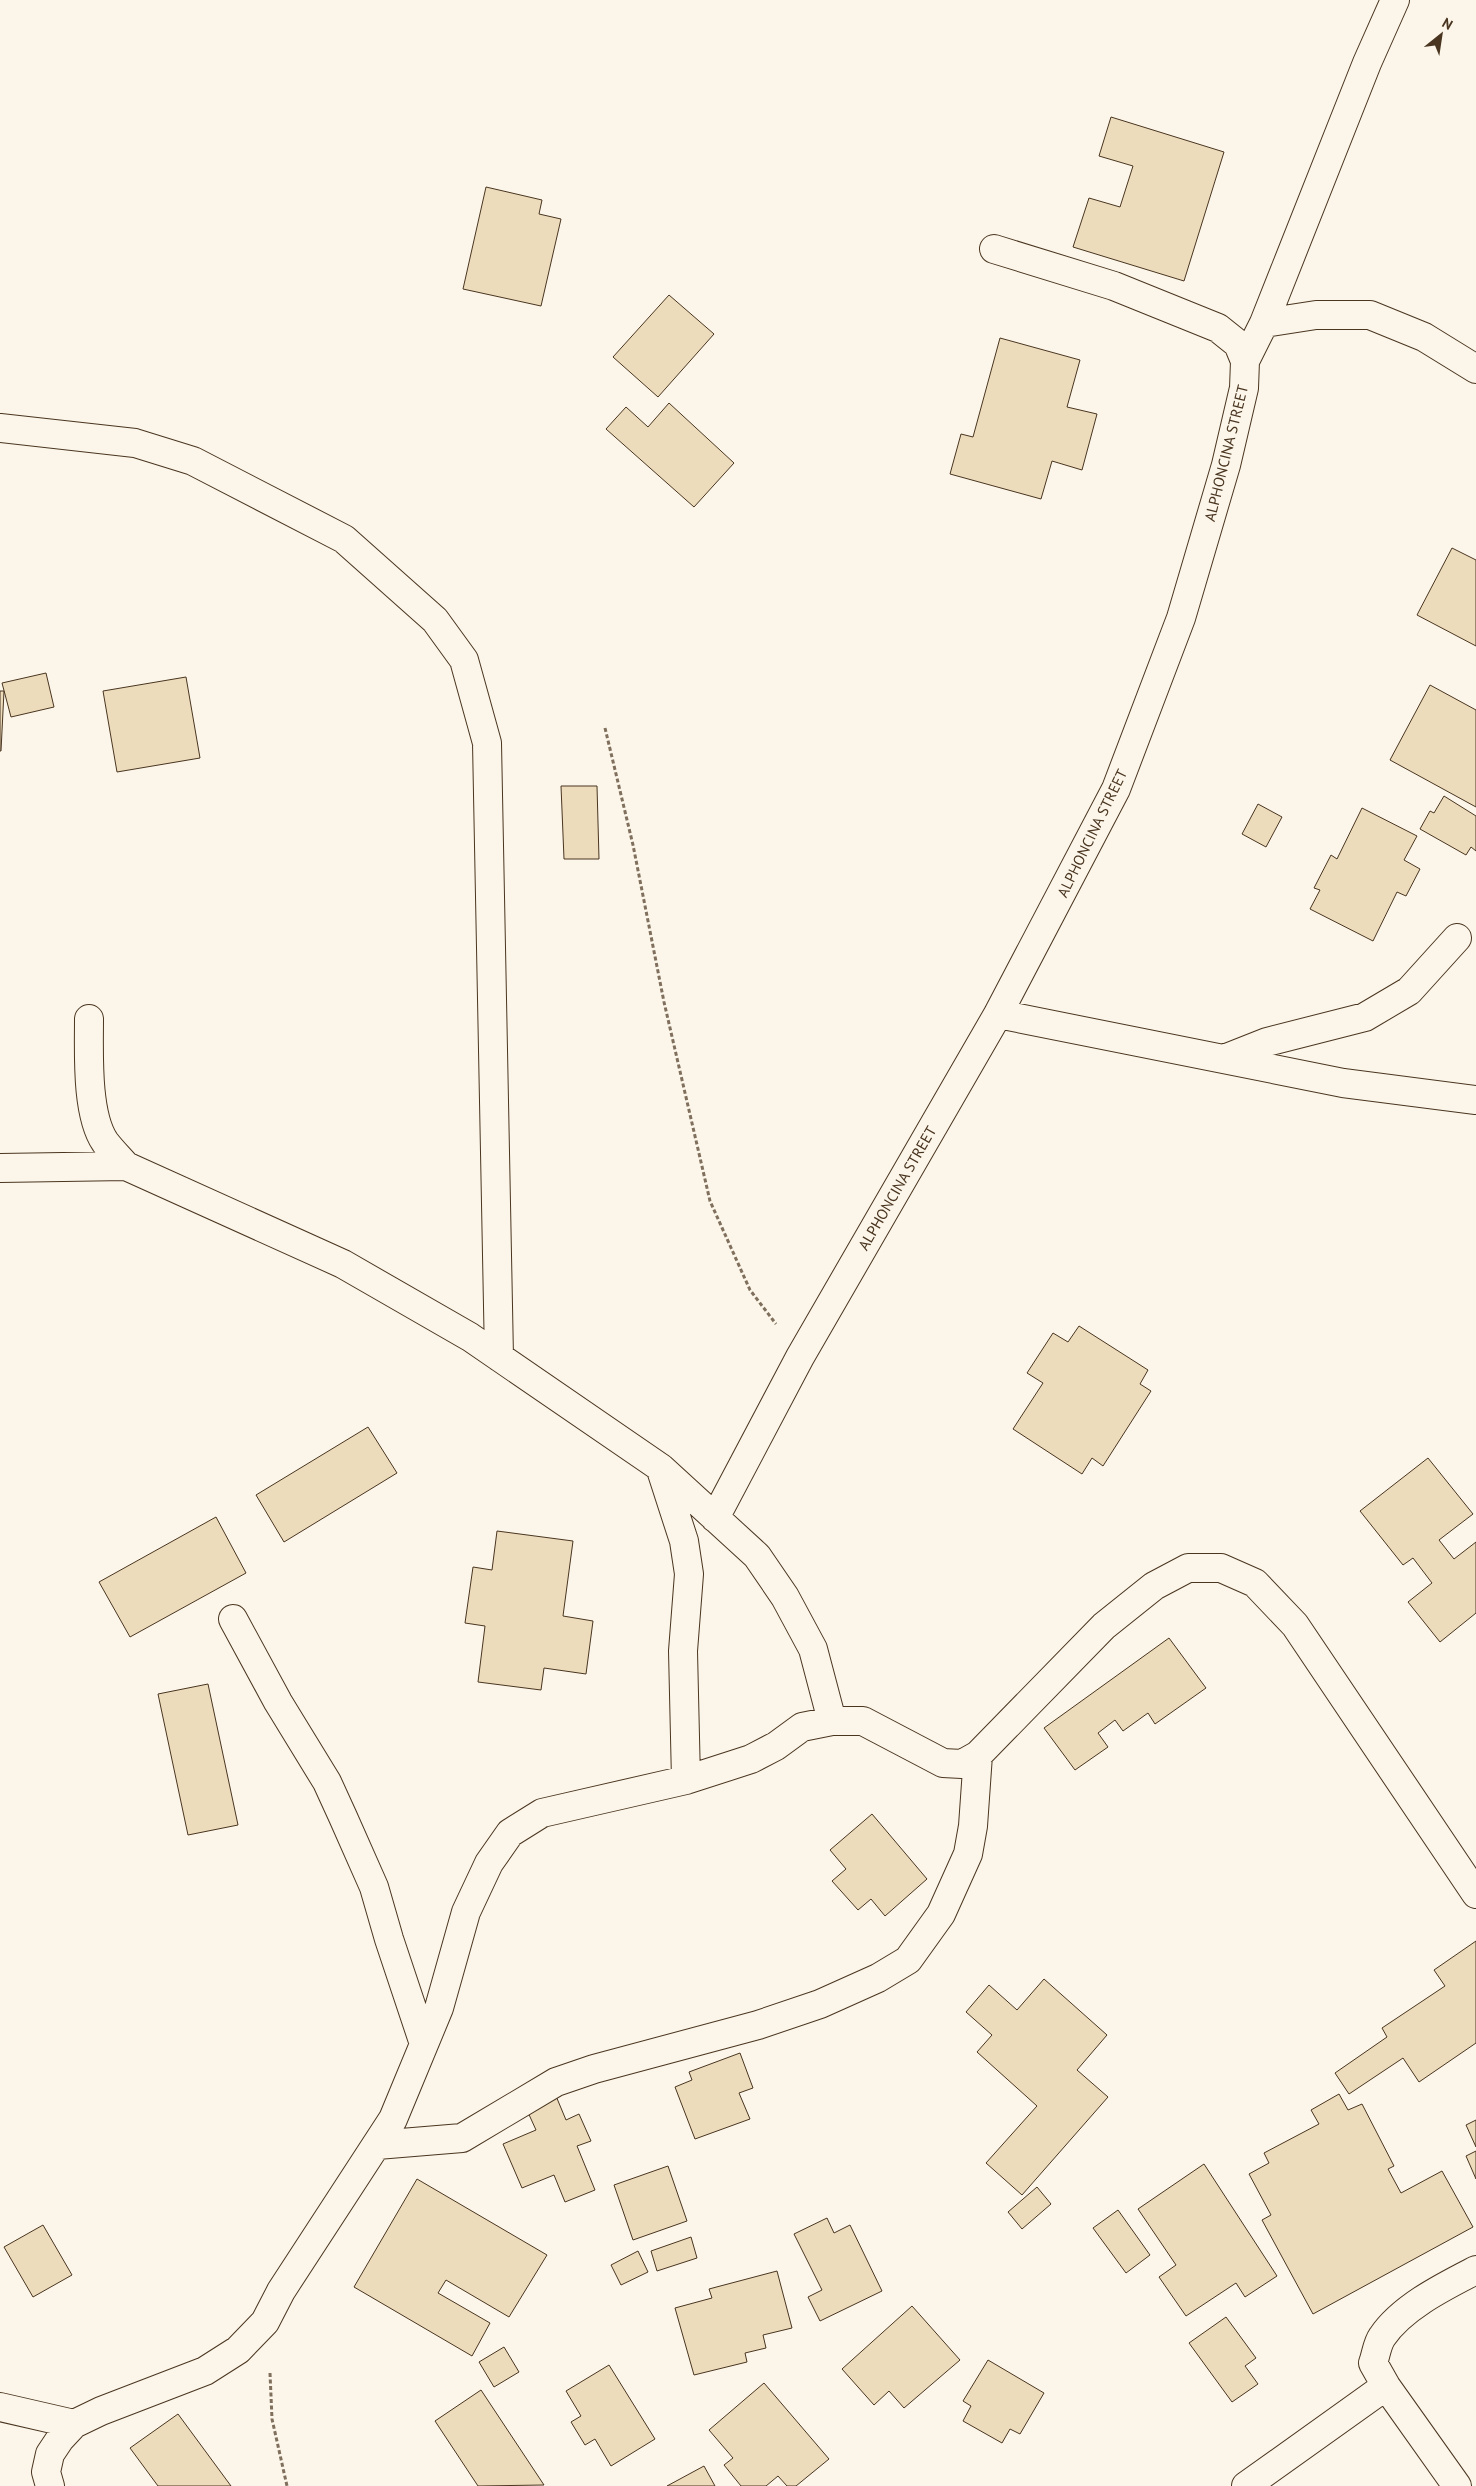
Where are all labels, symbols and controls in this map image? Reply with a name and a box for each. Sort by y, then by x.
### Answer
north arrow [1416,10,1466,60]
text: N [1439,14,1456,34]
street label: ALPHONCINA STREET [1200,382,1252,523]
street label: ALPHONCINA STREET [1053,765,1132,900]
street label: ALPHONCINA STREET [854,1122,941,1253]

